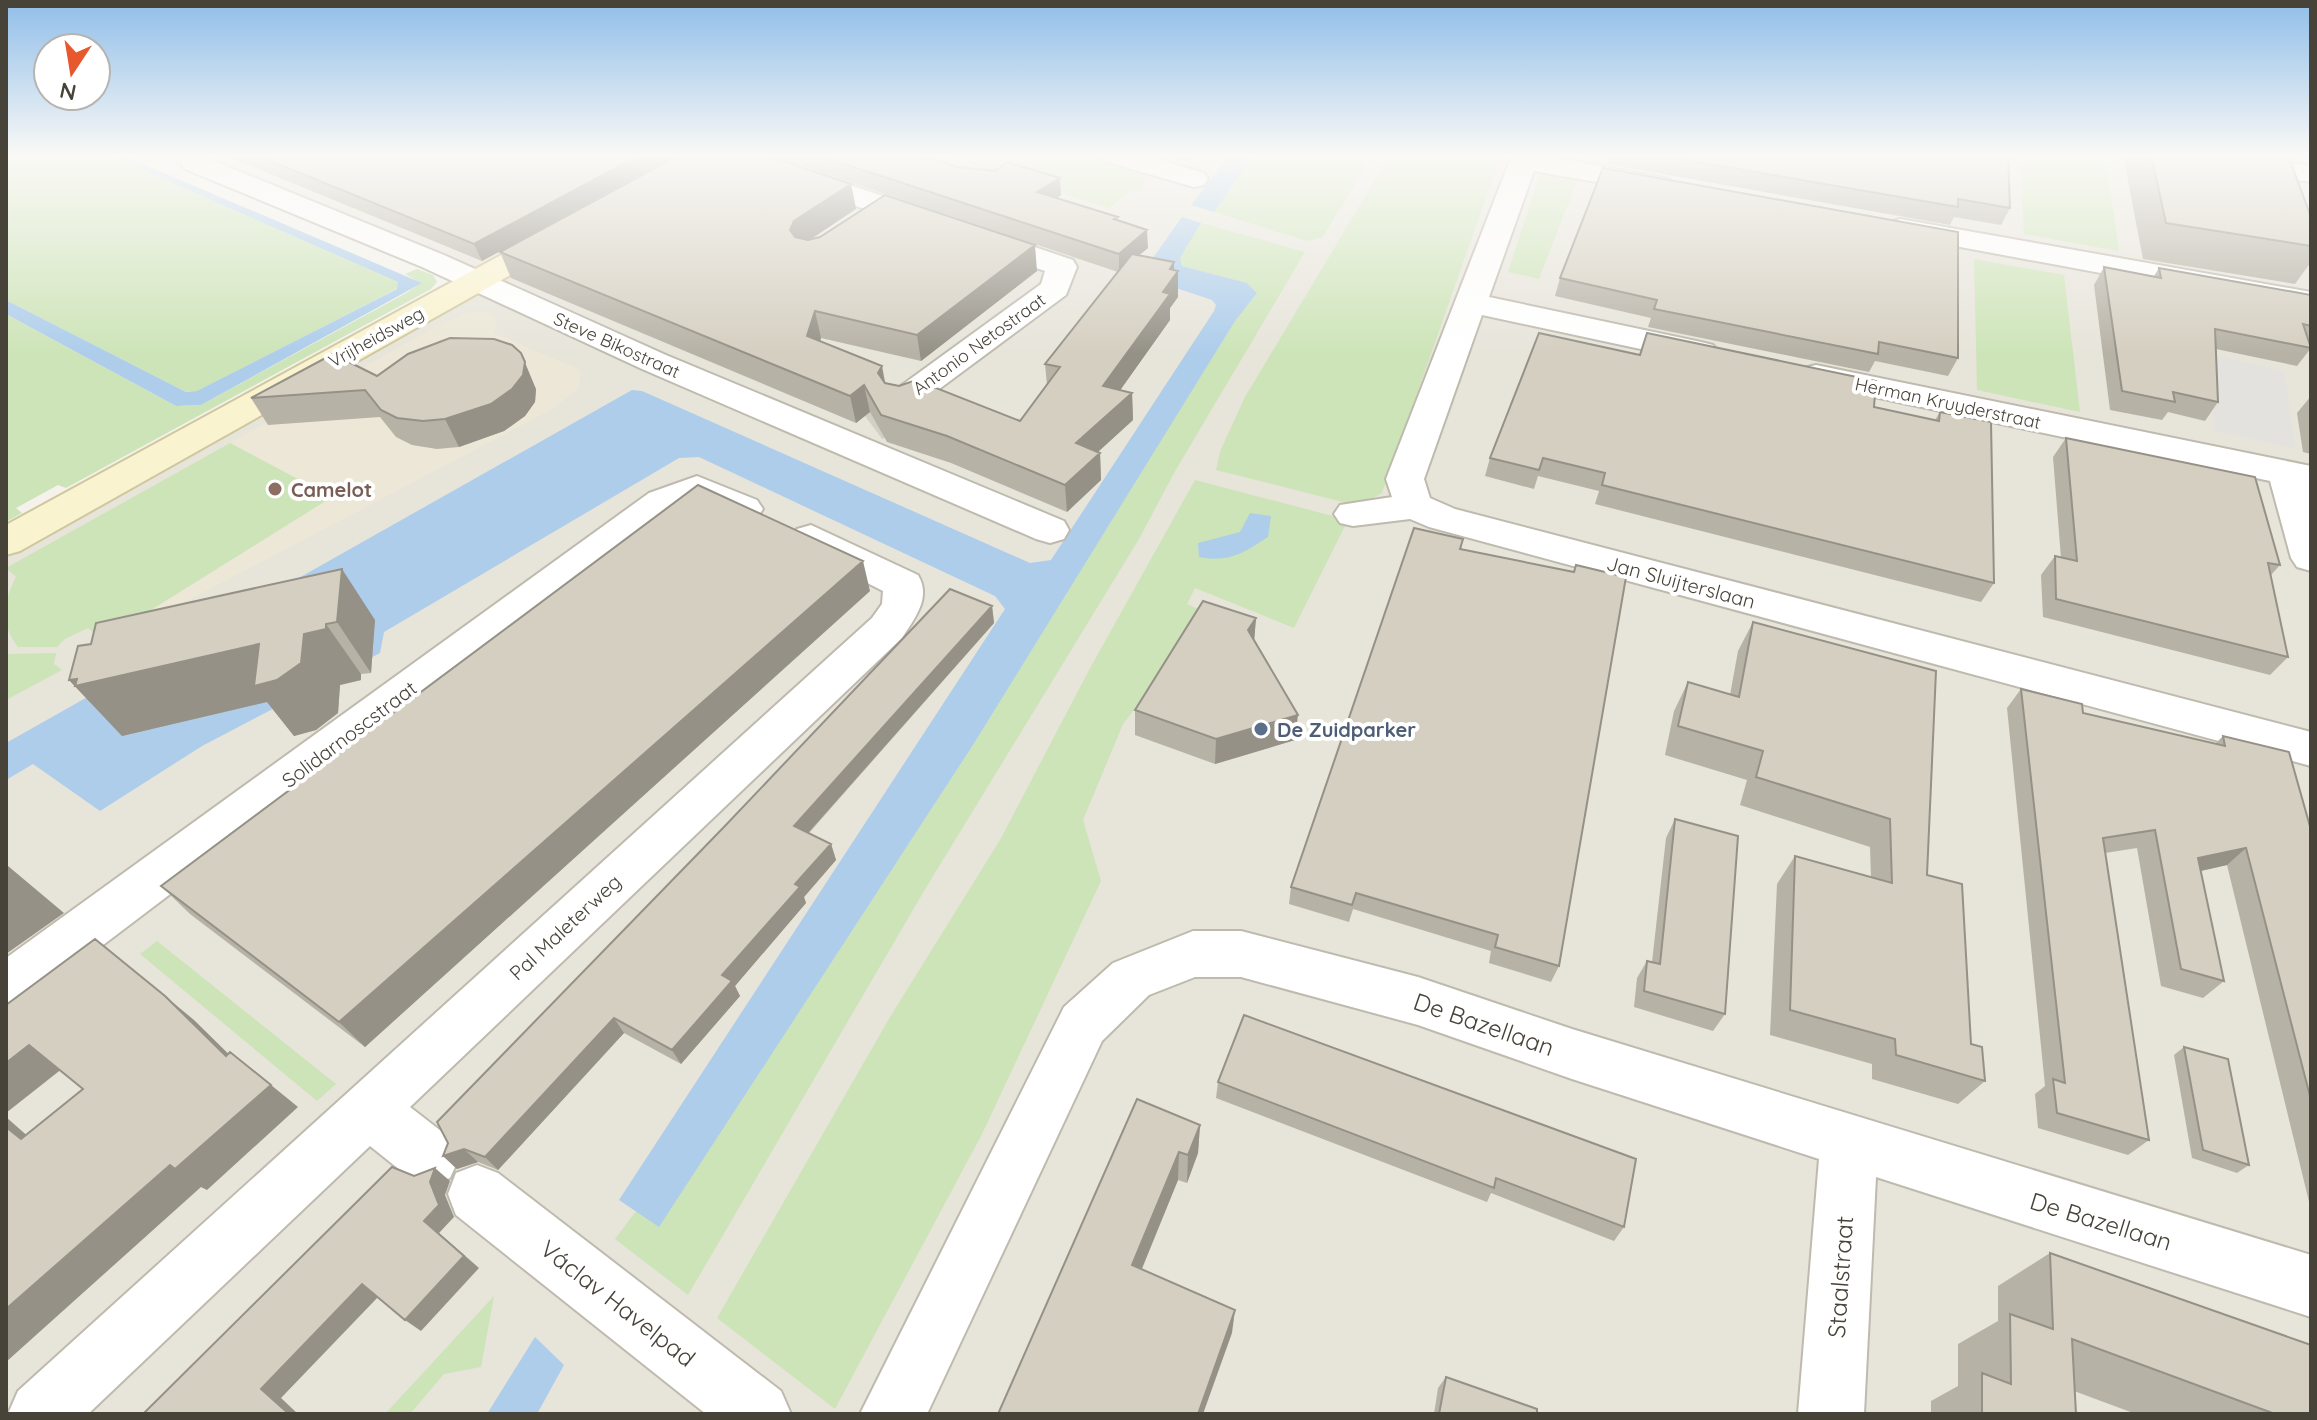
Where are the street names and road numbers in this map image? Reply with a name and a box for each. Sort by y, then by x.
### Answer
street label: Antonio Netostraat [908,288,1050,400]
street label: Vrijheidsweg [324,301,428,373]
street label: Steve Bikostraat [550,307,684,383]
street label: Herman Kruyderstraat [1853,372,2043,434]
street label: Jan Sluijterslaan [1604,550,1758,614]
street label: Solidarnoscstraat [277,675,422,793]
street label: Pal Maleterweg [504,869,626,985]
street label: De Bazellaan [1410,986,1558,1062]
street label: De Bazellaan [2026,1185,2176,1257]
street label: Staalstraat [1821,1215,1859,1339]
street label: Václav Havelpad [535,1233,701,1373]

